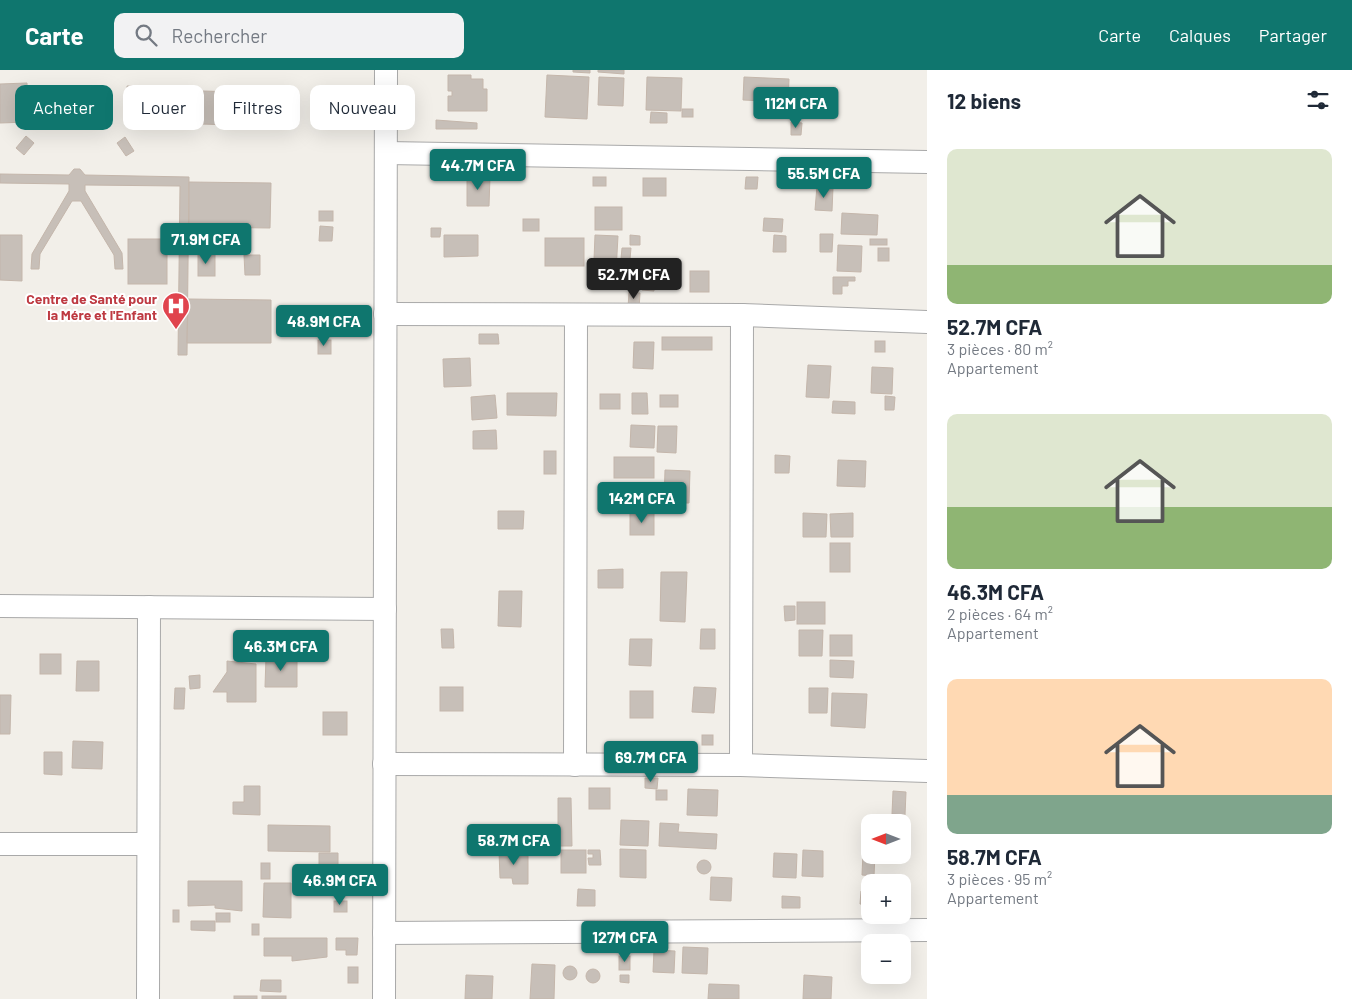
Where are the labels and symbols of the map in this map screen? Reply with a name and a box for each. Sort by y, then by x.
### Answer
pin: 112M CFA [744,87,848,129]
pin: 44.7M CFA [421,148,535,191]
pin: 55.5M CFA [767,156,881,199]
pin: 71.9M CFA [149,222,263,265]
pin: 52.7M CFA [577,258,691,300]
place label: Centre de Santé pour la Mére et l'Enfant [26,290,158,323]
hospital icon: Centre de Santé pour la Mére et l'Enfant [161,291,191,330]
pin: 48.9M CFA [267,304,381,347]
pin: 142M CFA [590,482,694,524]
pin: 46.3M CFA [224,630,338,672]
pin: 69.7M CFA [594,740,708,783]
north arrow [861,814,911,864]
pin: 58.7M CFA [457,824,571,866]
pin: 46.9M CFA [283,864,397,906]
pin: 127M CFA [573,920,677,963]

